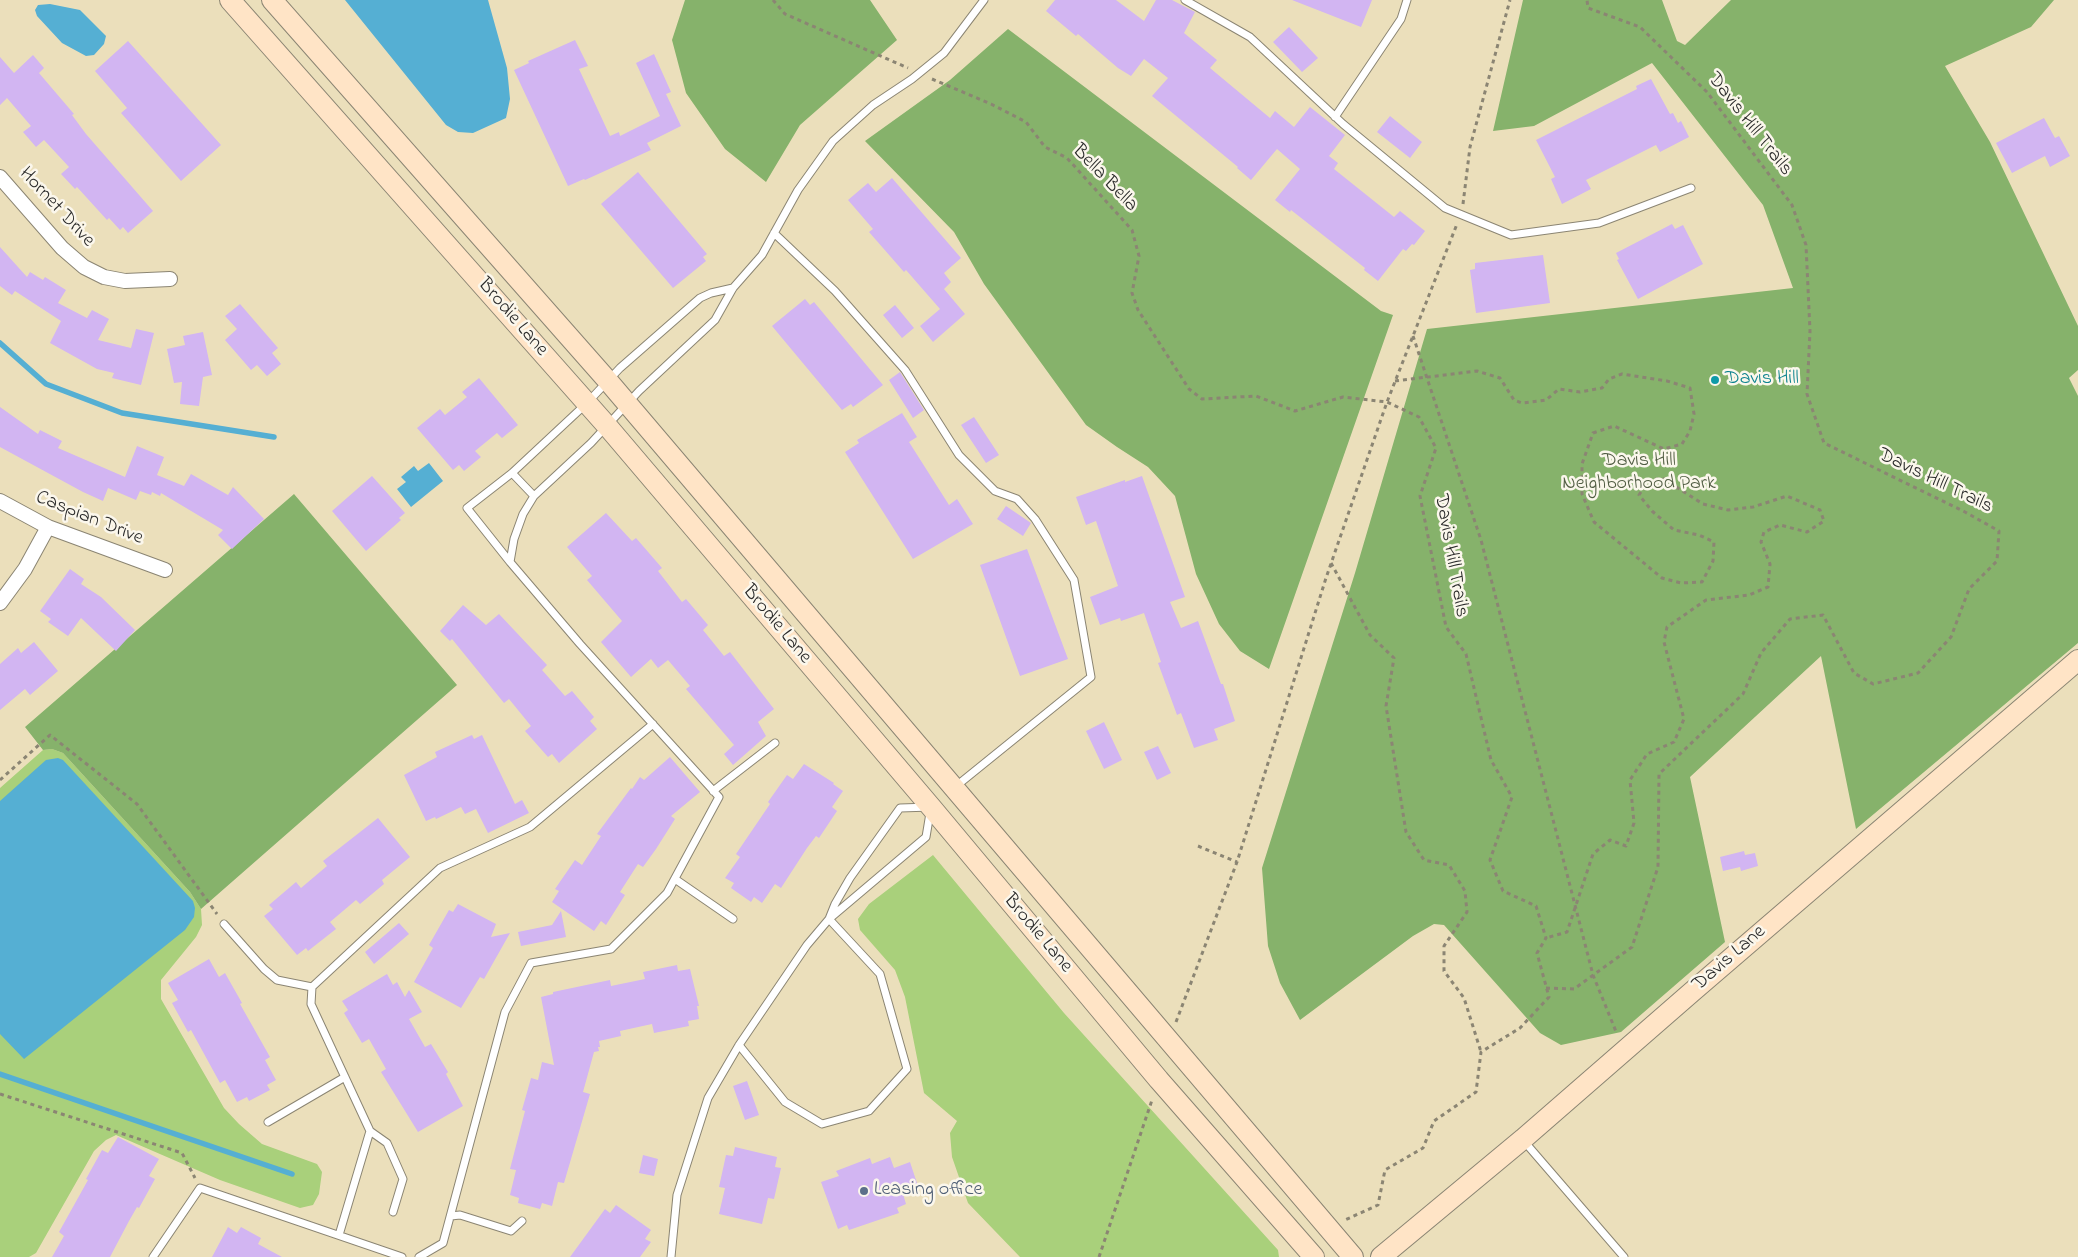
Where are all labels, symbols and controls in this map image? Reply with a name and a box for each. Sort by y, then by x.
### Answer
street label: Davis Hill Trails [1701,69,1797,181]
street label: Bella Bella [1066,140,1142,218]
street label: Hornet Drive [13,163,99,253]
street label: Brodie Lane [471,274,553,362]
place label: Davis Hill [1725,368,1799,392]
marker: Davis Hill [1709,374,1721,386]
street label: Davis Hill Trails [1874,444,1996,520]
park label: Davis Hill Neighborhood Park [1562,450,1716,497]
street label: Caspian Drive [32,487,146,551]
street label: Davis Hill Trails [1427,493,1473,619]
street label: Brodie Lane [736,581,816,669]
street label: Brodie Lane [997,890,1077,978]
street label: Davis Lane [1689,921,1771,997]
place label: Leasing office [874,1179,982,1203]
marker: Leasing office [858,1185,870,1197]

